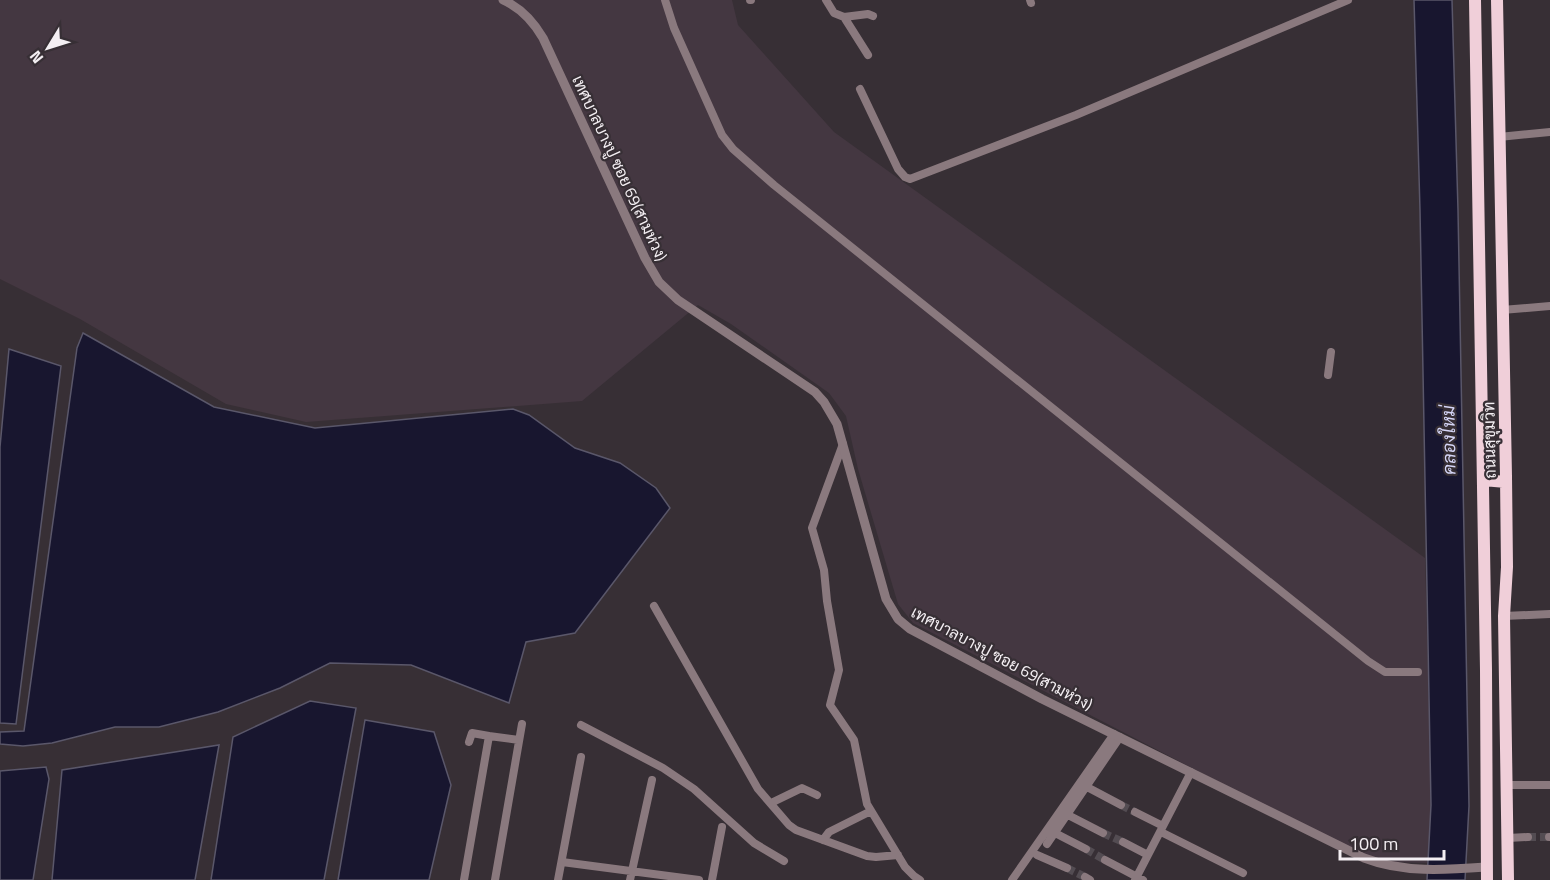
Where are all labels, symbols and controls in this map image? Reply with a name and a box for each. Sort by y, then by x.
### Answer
north arrow [18,18,78,78]
text: N [23,45,49,69]
street label: เทศบาลบางปู ซอย 69(สามห่วง) [566,71,674,265]
street label: ถนนสุขุมวิท [1476,401,1502,479]
water label: คลองใหม่ [1434,404,1463,475]
street label: เทศบาลบางปู ซอย 69(สามห่วง) [907,600,1097,716]
scale bar [1340,823,1444,861]
text: 100 m [1349,830,1398,857]

